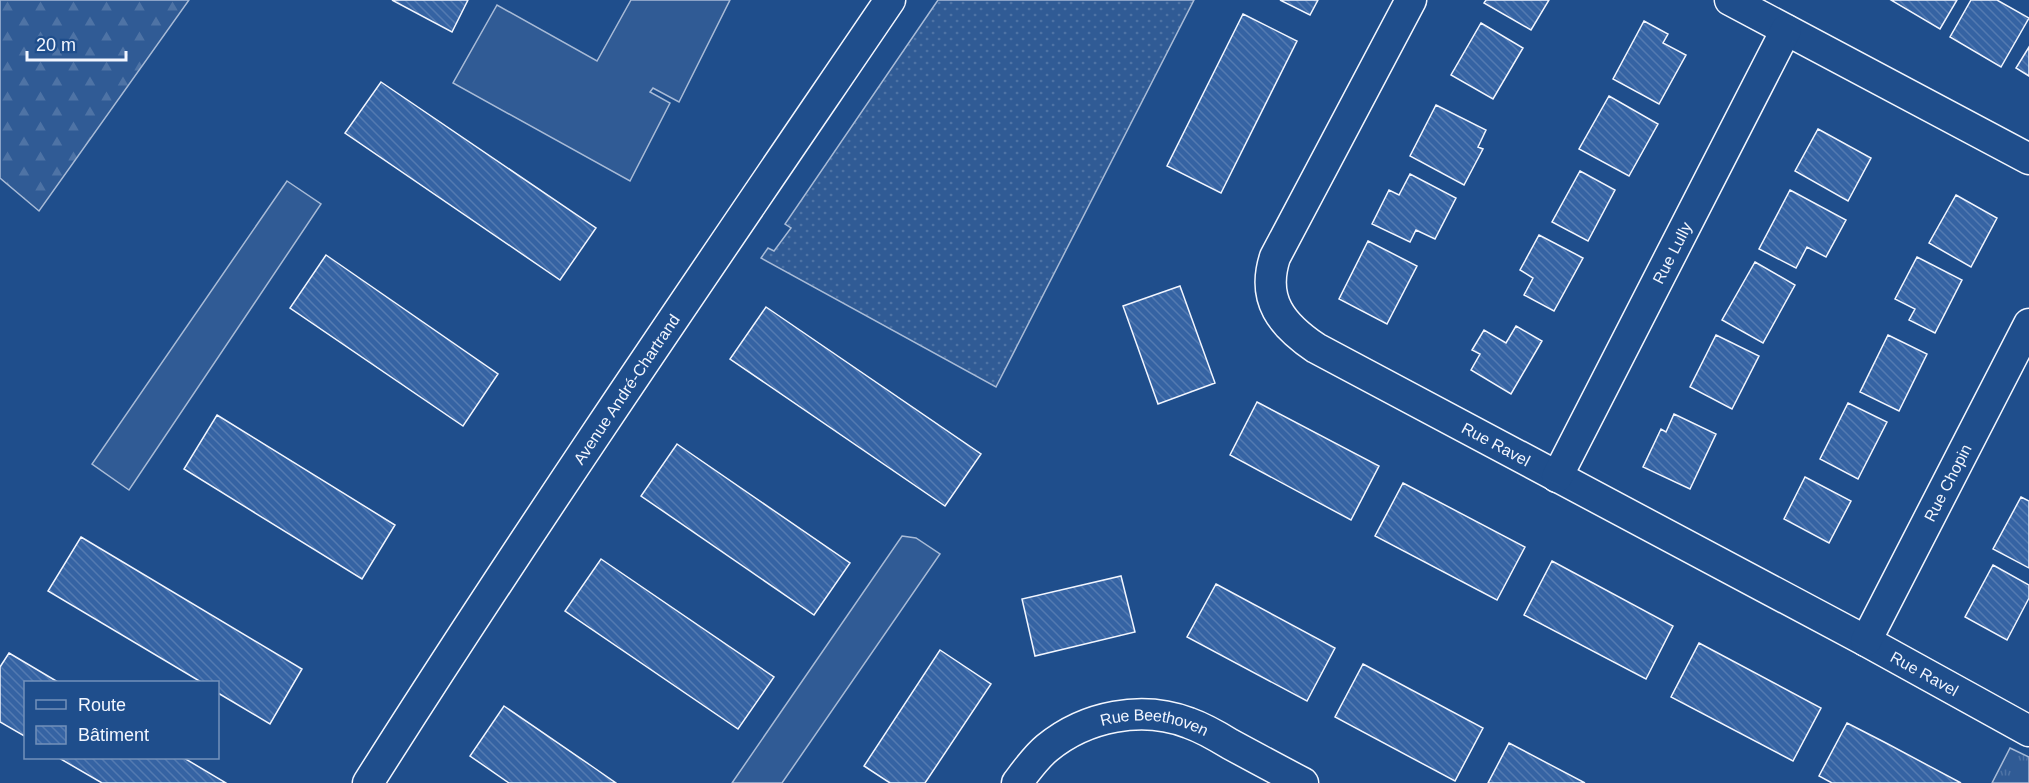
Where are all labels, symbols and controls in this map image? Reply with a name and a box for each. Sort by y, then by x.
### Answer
scale bar [27,24,126,62]
text: 20 m [36,35,76,55]
street label: Rue Lully [1650,219,1695,287]
street label: Avenue André-Chartrand [570,311,683,468]
street label: Rue Ravel [1459,419,1533,469]
street label: Rue Chopin [1921,441,1975,524]
street label: Rue Ravel [1888,648,1961,699]
legend [24,681,219,759]
text: Route [78,695,126,715]
street label: Rue Beethoven [1098,706,1211,739]
text: Bâtiment [78,725,149,745]

